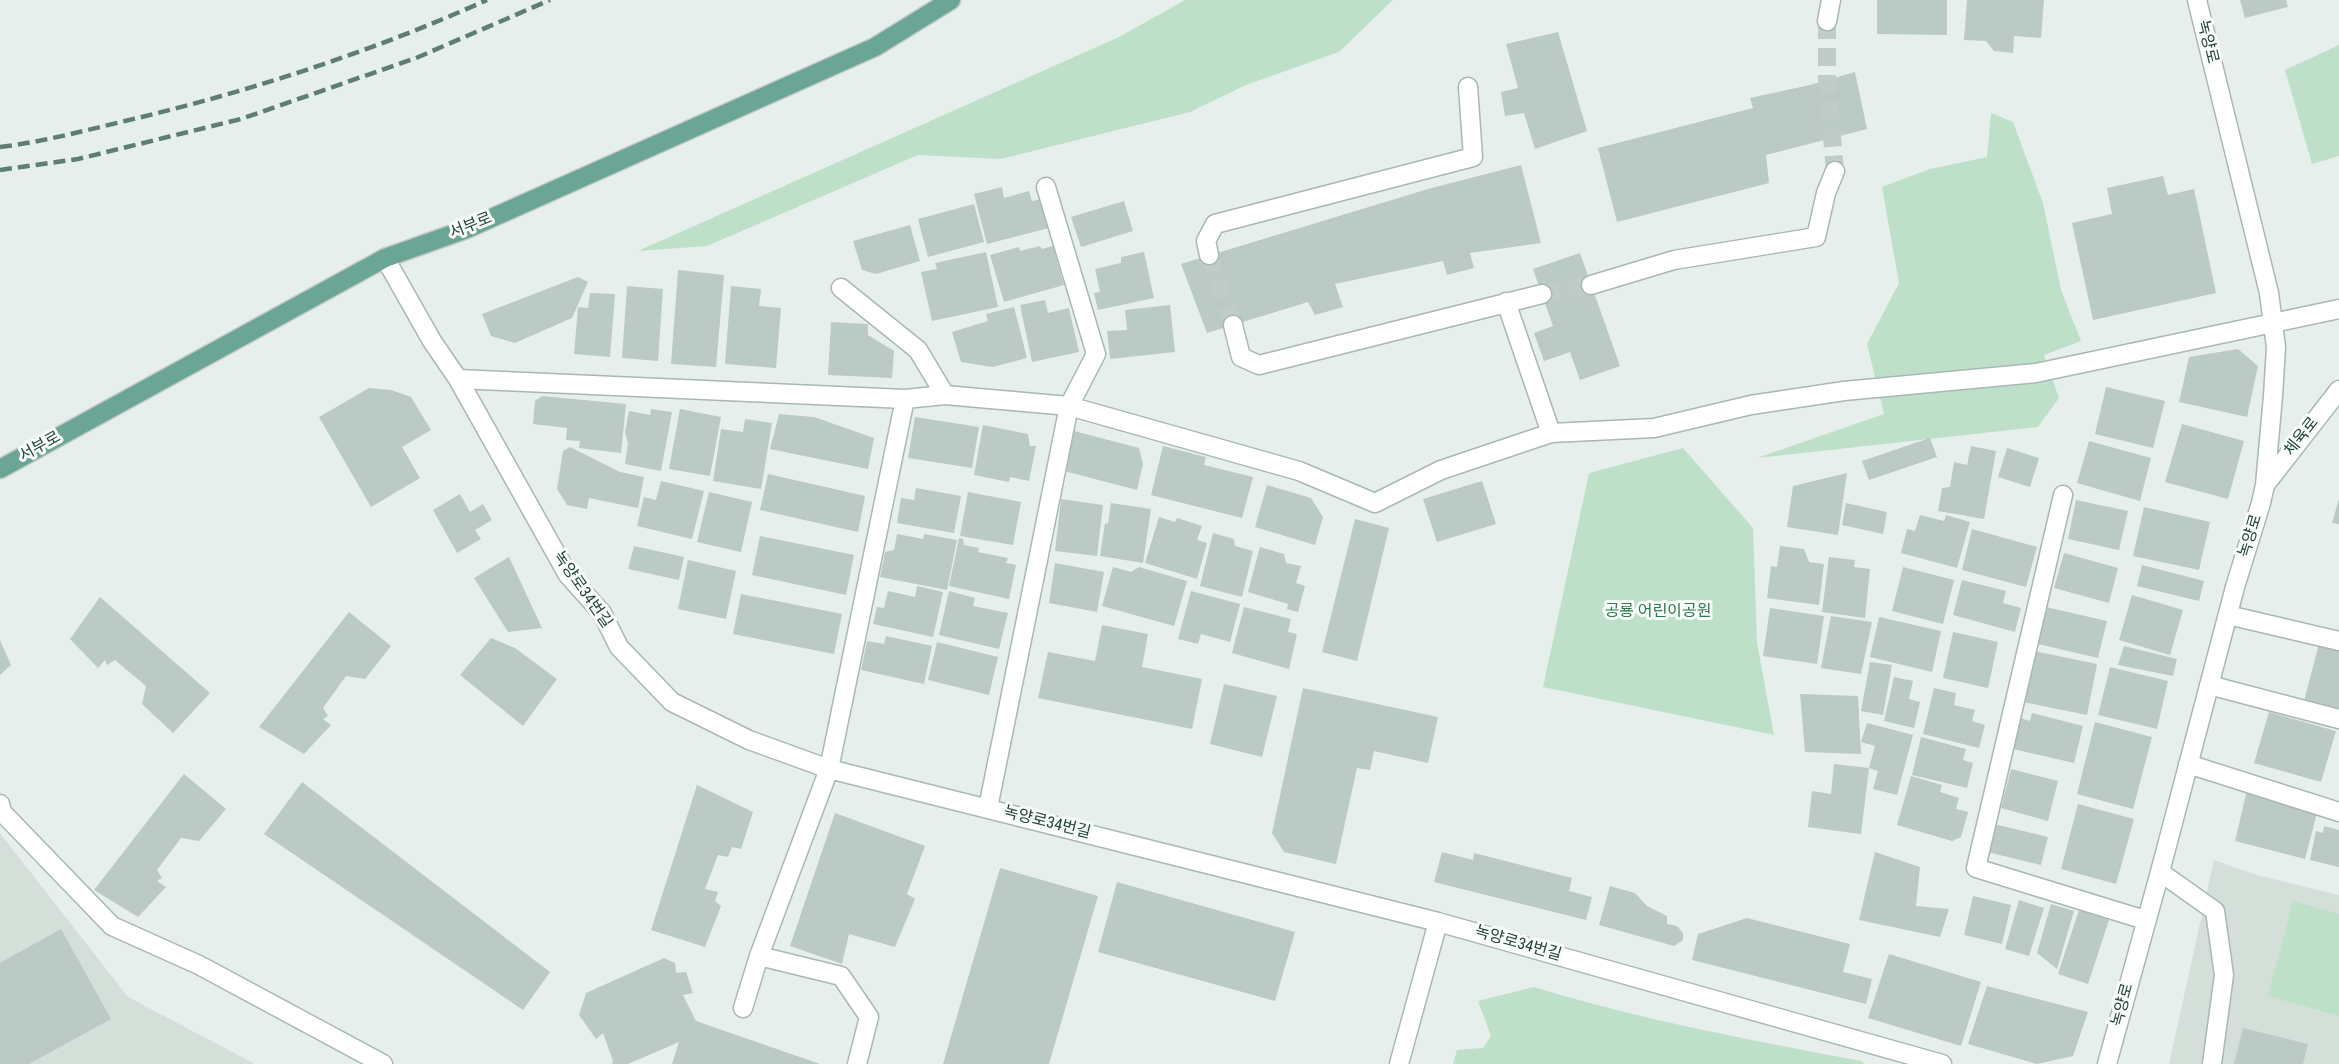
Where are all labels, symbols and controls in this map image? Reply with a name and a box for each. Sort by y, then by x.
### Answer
street label: 녹양로 [2192,18,2222,66]
street label: 서부로 [447,209,495,243]
street label: 체육로 [2281,414,2323,460]
street label: 서부로 [16,428,64,466]
street label: 녹양로 [2235,512,2267,560]
street label: 녹양로34번길 [548,548,616,632]
park label: 공룡 어린이공원 [1605,602,1711,622]
street label: 녹양로34번길 [1001,803,1093,843]
street label: 녹양로34번길 [1472,922,1564,966]
street label: 녹양로 [2108,981,2138,1029]

